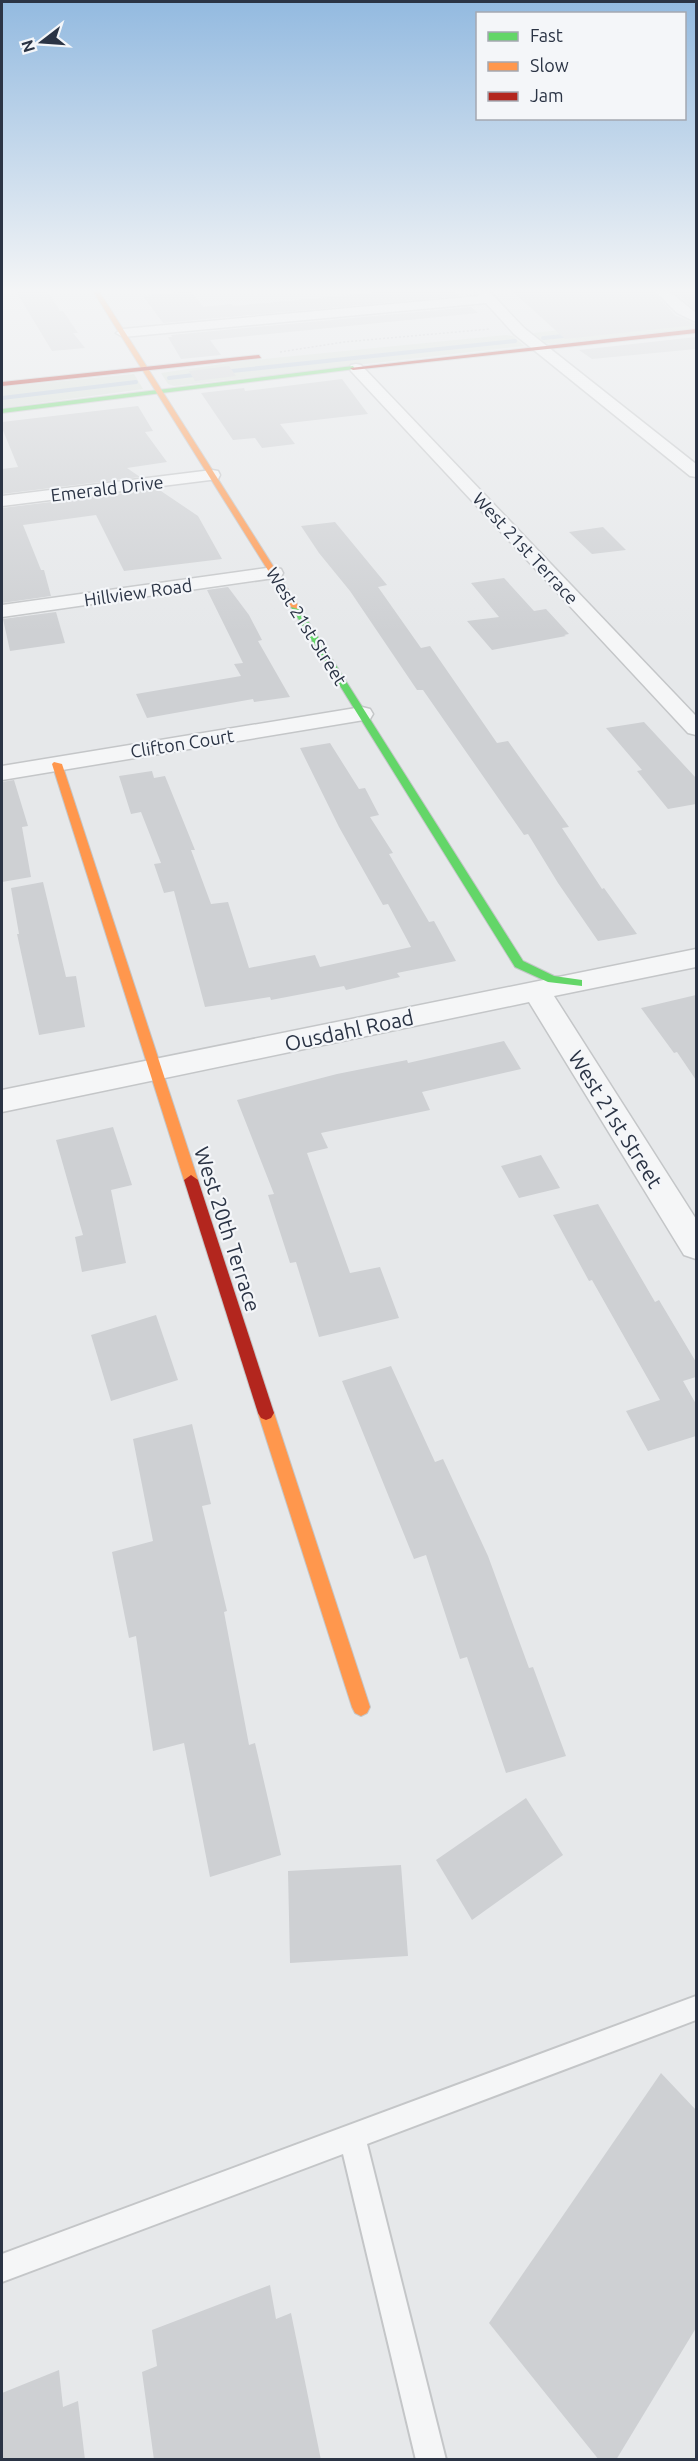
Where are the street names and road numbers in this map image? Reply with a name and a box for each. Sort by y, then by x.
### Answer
street label: Emerald Drive [49,471,165,505]
street label: West 21st Terrace [469,488,583,608]
street label: West 21st Street [263,563,351,689]
street label: Hillview Road [83,575,193,609]
street label: Clifton Court [129,725,235,761]
street label: Ousdahl Road [282,1005,416,1055]
street label: West 21st Street [564,1046,668,1192]
street label: West 20th Terrace [190,1144,266,1314]

